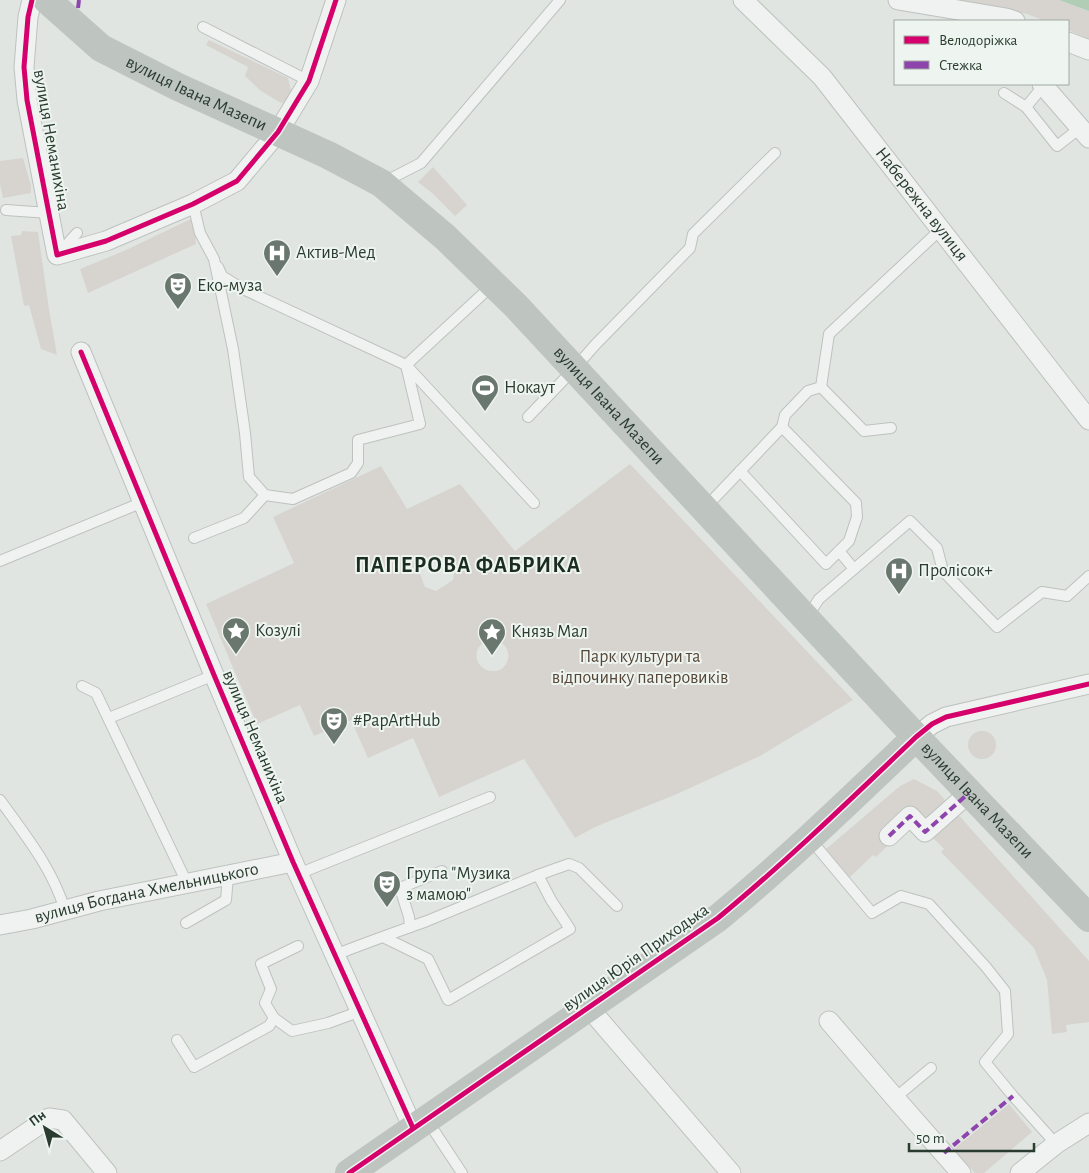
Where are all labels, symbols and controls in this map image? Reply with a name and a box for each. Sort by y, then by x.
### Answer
legend [894,20,1069,85]
text: Велодоріжка [939,33,1018,48]
street label: вулиця Івана Мазепи [123,53,269,135]
text: Стежка [939,58,983,73]
street label: вулиця Неманихіна [30,68,72,212]
street label: Набережна вулиця [872,144,971,265]
hospital icon: Актив-Мед [262,238,292,277]
place label: Актив-Мед [296,244,376,262]
theatre icon: Еко-муза [163,271,193,310]
place label: Еко-муза [197,277,262,295]
street label: вулиця Івана Мазепи [550,343,667,468]
sports icon: Нокаут [470,373,500,412]
place label: Нокаут [504,379,556,397]
district label: ПАПЕРОВА ФАБРИКА [355,554,581,576]
hospital icon: Пролісок+ [884,556,914,595]
place label: Пролісок+ [918,562,993,580]
place icon: Козулі [221,616,251,655]
place icon: Князь Мал [477,617,507,656]
place label: Козулі [255,622,301,640]
place label: Князь Мал [511,623,588,641]
park label: Парк культури та відпочинку паперовиків [552,648,728,687]
street label: вулиця Неманихіна [219,668,291,806]
theatre icon: #PapArtHub [319,706,349,745]
place label: #PapArtHub [353,712,440,730]
street label: вулиця Івана Мазепи [917,739,1036,862]
street label: вулиця Богдана Хмельницького [33,860,260,927]
place label: Група "Музика з мамою" [406,865,511,904]
theatre icon: Група "Музика з мамою" [372,869,402,908]
street label: вулиця Юрія Приходька [560,901,712,1015]
north arrow [20,1103,70,1153]
text: Пн [27,1108,49,1129]
scale bar [909,1120,1034,1152]
text: 50 m [916,1131,945,1146]

